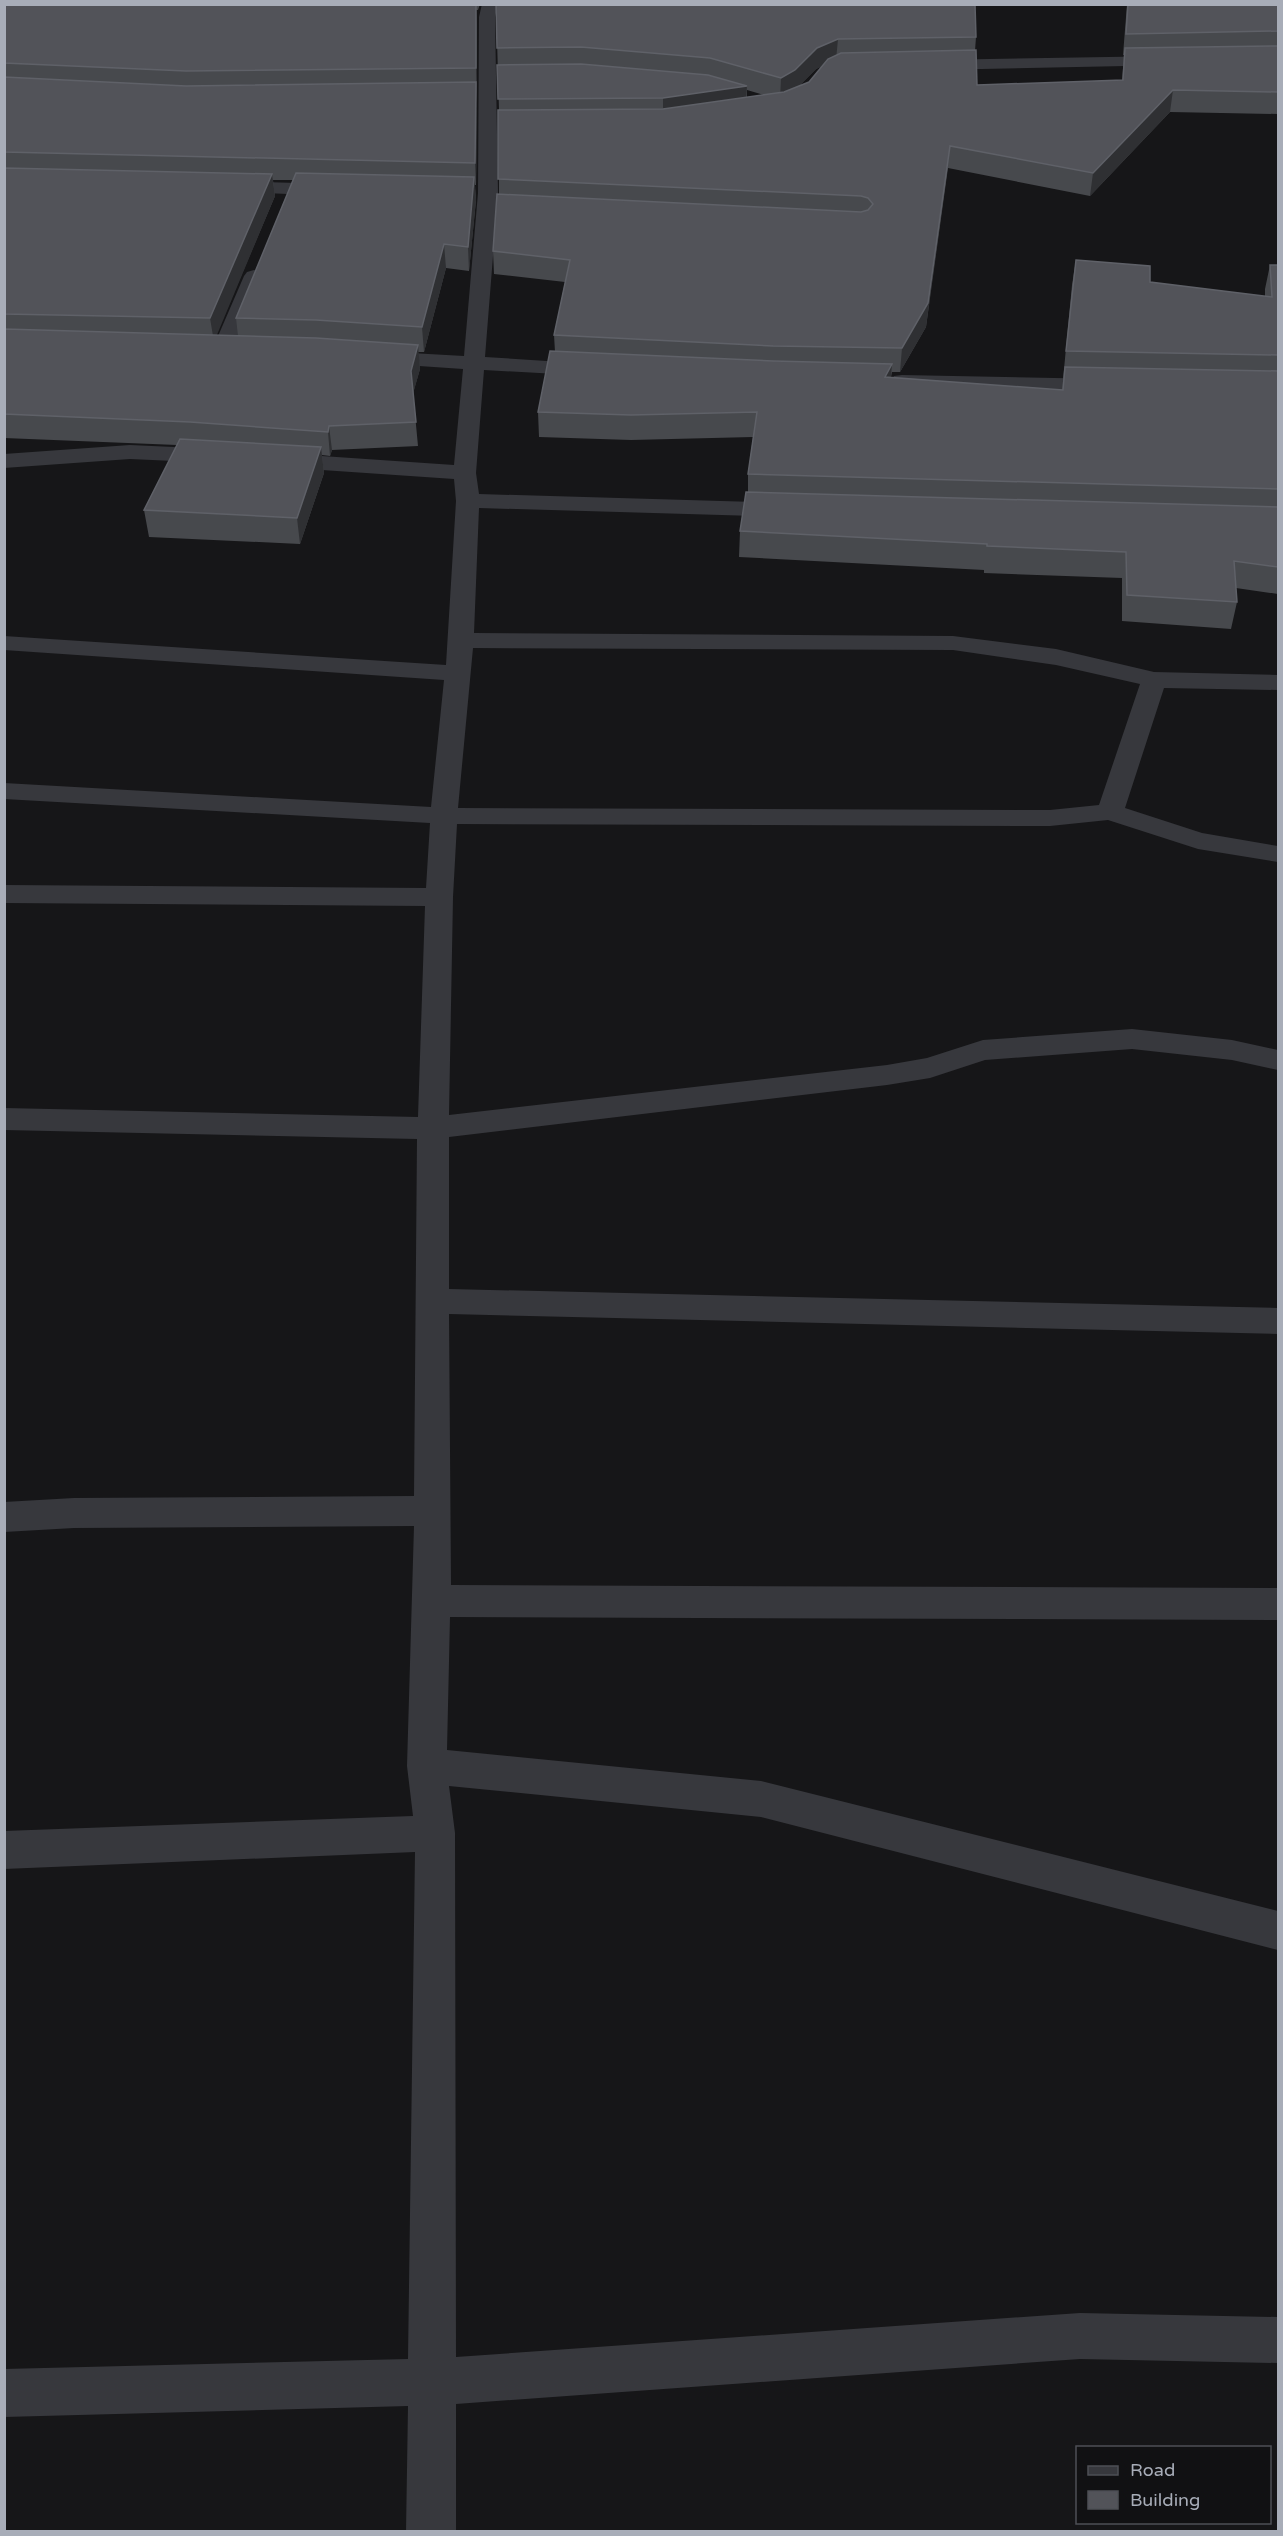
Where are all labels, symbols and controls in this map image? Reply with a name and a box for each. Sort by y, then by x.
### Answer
legend [1076,2446,1271,2524]
text: Road [1130,2459,1175,2481]
text: Building [1130,2489,1200,2511]

